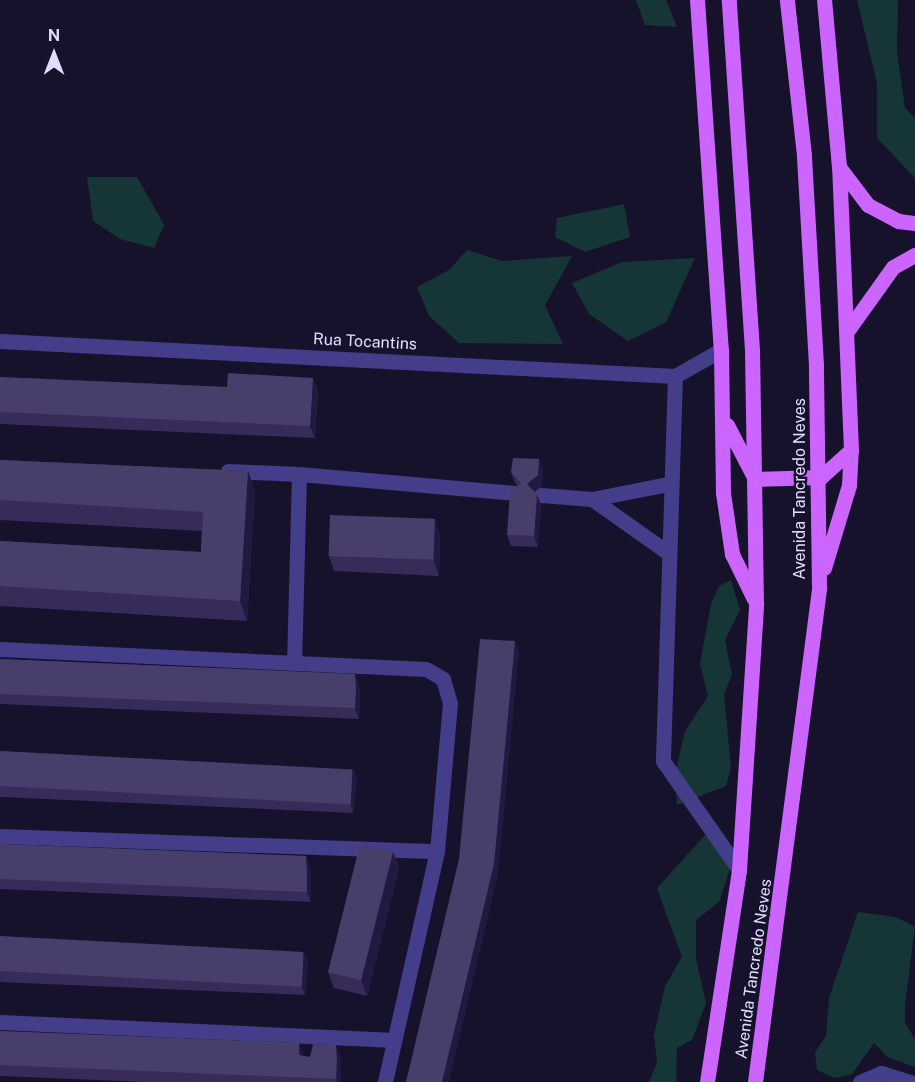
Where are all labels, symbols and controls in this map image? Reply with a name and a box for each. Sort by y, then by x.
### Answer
north arrow [24,24,84,84]
text: N [48,26,60,45]
street label: Rua Tocantins [313,330,417,354]
street label: Avenida Tancredo Neves [790,398,810,580]
street label: Avenida Tancredo Neves [732,878,776,1060]

